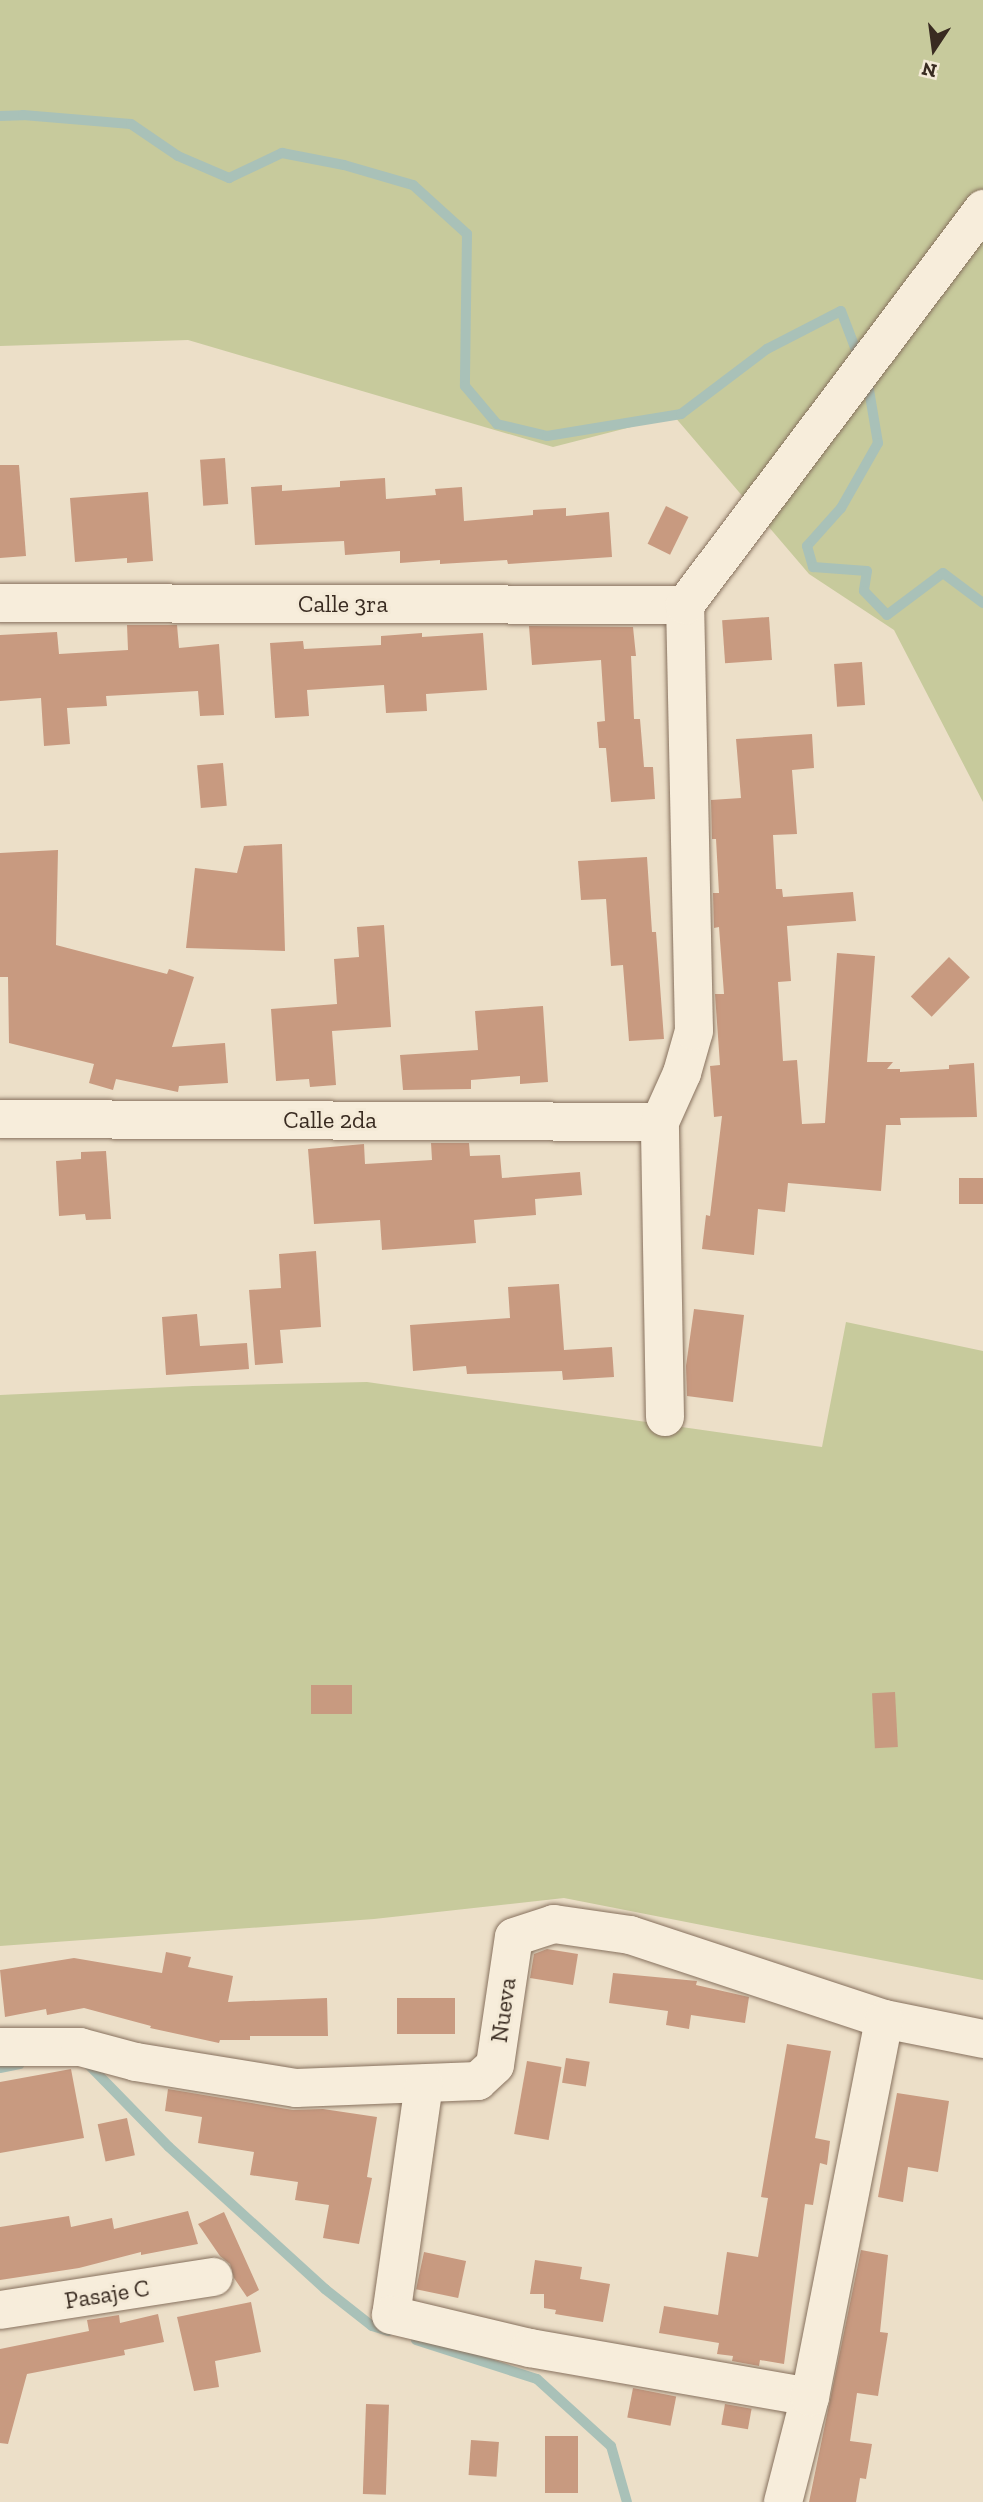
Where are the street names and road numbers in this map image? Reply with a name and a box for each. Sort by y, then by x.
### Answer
street label: Calle 3ra [298,590,388,618]
street label: Calle 2da [283,1106,377,1134]
street label: Nueva [484,1976,522,2044]
street label: Pasaje C [62,2273,152,2315]

